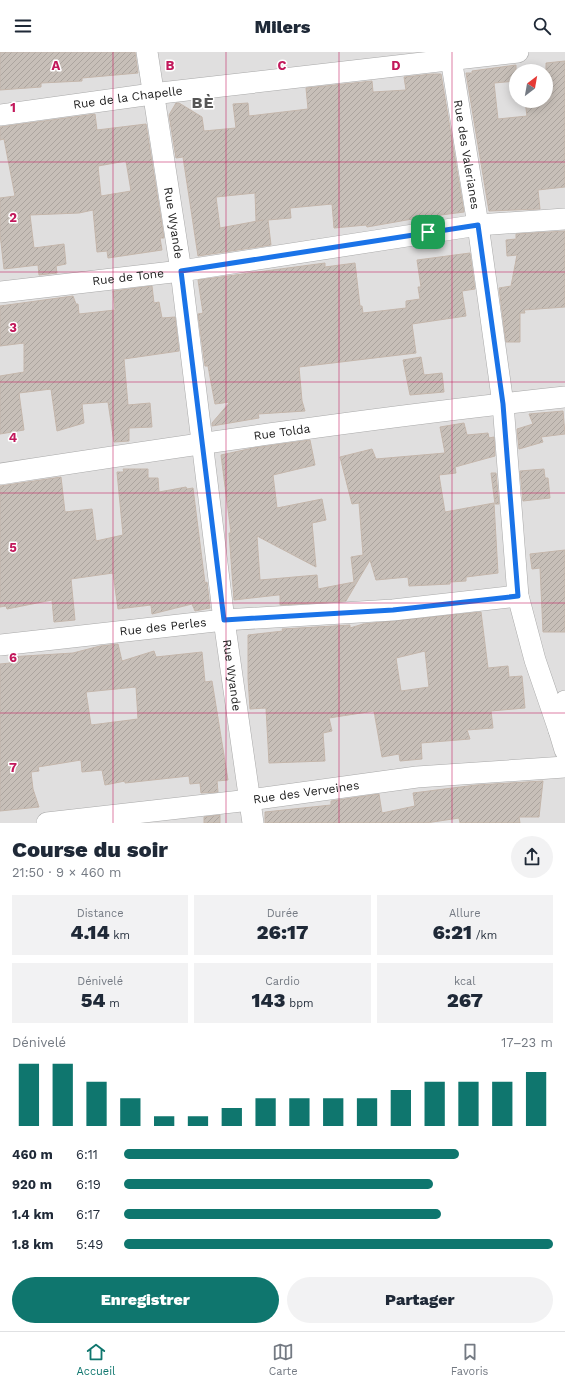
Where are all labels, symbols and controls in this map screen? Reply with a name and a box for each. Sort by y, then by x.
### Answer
icon: menu [12,15,34,37]
icon: search [531,15,553,37]
text: Milers [254,16,311,37]
text: A [52,58,61,73]
text: B [166,58,175,73]
text: C [278,58,287,73]
text: D [391,58,401,73]
north arrow [509,64,553,108]
map controls [509,64,553,108]
street label: Rue de la Chapelle [72,84,183,112]
district label: BÈ [191,93,215,112]
street label: Rue des Valerianes [451,99,482,211]
text: 1 [10,100,16,115]
street label: Rue Wyande [161,186,186,260]
text: 2 [9,210,17,225]
pin [411,215,445,249]
icon: arrive [417,221,439,243]
street label: Rue de Tone [92,266,165,288]
text: 3 [9,320,17,335]
street label: Rue Tolda [253,421,311,443]
text: 4 [9,430,18,445]
text: 5 [9,540,17,555]
street label: Rue des Perles [119,615,207,639]
street label: Rue Wyande [220,638,244,712]
text: 6 [9,650,17,665]
text: 7 [9,760,17,775]
street label: Rue des Verveines [252,778,360,806]
button: share [511,836,553,878]
text: Course du soir [12,837,168,862]
text: 21:50 · 9 × 460 m [12,865,121,880]
text: Distance [77,907,124,920]
text: Durée [267,907,298,920]
text: Allure [449,907,481,920]
text: 4.14 [70,920,110,944]
text: 26:17 [257,920,308,944]
text: 6:21 [432,920,472,944]
text: km [110,929,130,942]
text: /km [472,929,497,942]
text: Dénivelé [77,975,123,988]
text: Cardio [265,975,300,988]
text: kcal [454,975,476,988]
text: 54 [81,988,105,1012]
text: 143 [251,988,286,1012]
text: 267 [447,988,483,1012]
text: m [105,997,120,1010]
text: bpm [286,997,314,1010]
text: Dénivelé [12,1035,66,1050]
text: 17–23 m [501,1035,553,1050]
text: 460 m [12,1147,53,1162]
text: 6:11 [76,1147,98,1162]
text: 920 m [12,1177,52,1192]
text: 6:19 [76,1177,101,1192]
text: 1.4 km [12,1207,54,1222]
text: 6:17 [76,1207,100,1222]
text: 1.8 km [12,1237,54,1252]
text: 5:49 [76,1237,103,1252]
button: Enregistrer [12,1277,279,1323]
button: Partager [287,1277,553,1323]
tab: Accueil [77,1341,116,1378]
tab: Carte [269,1341,298,1378]
tab: Favoris [451,1341,488,1378]

